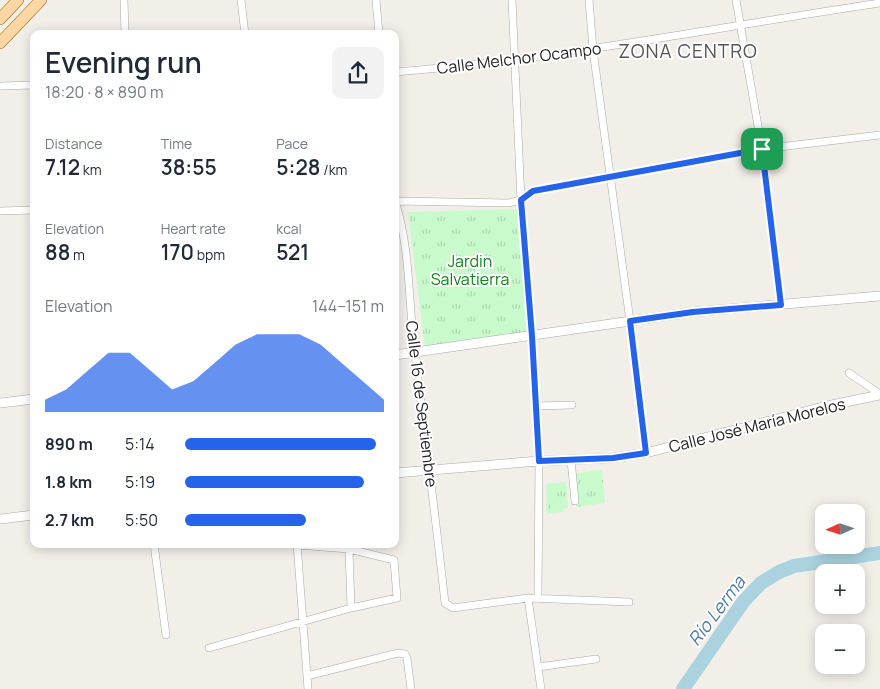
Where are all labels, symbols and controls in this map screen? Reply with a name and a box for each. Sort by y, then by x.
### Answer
street label: Calle Melchor Ocampo [436,37,602,79]
district label: ZONA CENTRO [618,38,758,64]
text: Evening run [45,43,202,81]
button: share [332,47,384,99]
text: 18:20 · 8 × 890 m [45,81,163,103]
pin [741,128,783,170]
text: Distance [45,134,102,153]
text: Time [161,134,192,153]
text: Pace [276,134,308,153]
icon: arrive [748,135,776,163]
text: 7.12 [45,153,80,181]
text: 38:55 [161,153,217,181]
text: 5:28 [276,153,320,181]
text: km [80,160,102,179]
text: /km [320,160,347,179]
text: Elevation [45,219,104,238]
text: Heart rate [161,219,226,238]
text: kcal [276,219,302,238]
text: 88 [45,238,70,266]
text: 170 [161,238,194,266]
text: 521 [276,238,309,266]
text: m [70,245,85,264]
text: bpm [194,245,225,264]
park label: Jardin Salvatierra [431,250,509,290]
text: Elevation [45,295,113,317]
text: 144–151 m [312,295,384,317]
street label: Calle 16 de Septiembre [401,320,443,488]
street label: Calle José María Morelos [666,392,848,458]
text: 890 m [45,433,93,455]
text: 5:14 [125,433,155,455]
text: 1.8 km [45,471,92,493]
text: 5:19 [125,471,155,493]
north arrow [815,504,865,554]
map controls [815,504,865,674]
text: 2.7 km [45,509,94,531]
text: 5:50 [125,509,158,531]
button: + [815,564,865,614]
water label: Río Lerma [682,570,751,650]
button: − [815,624,865,674]

